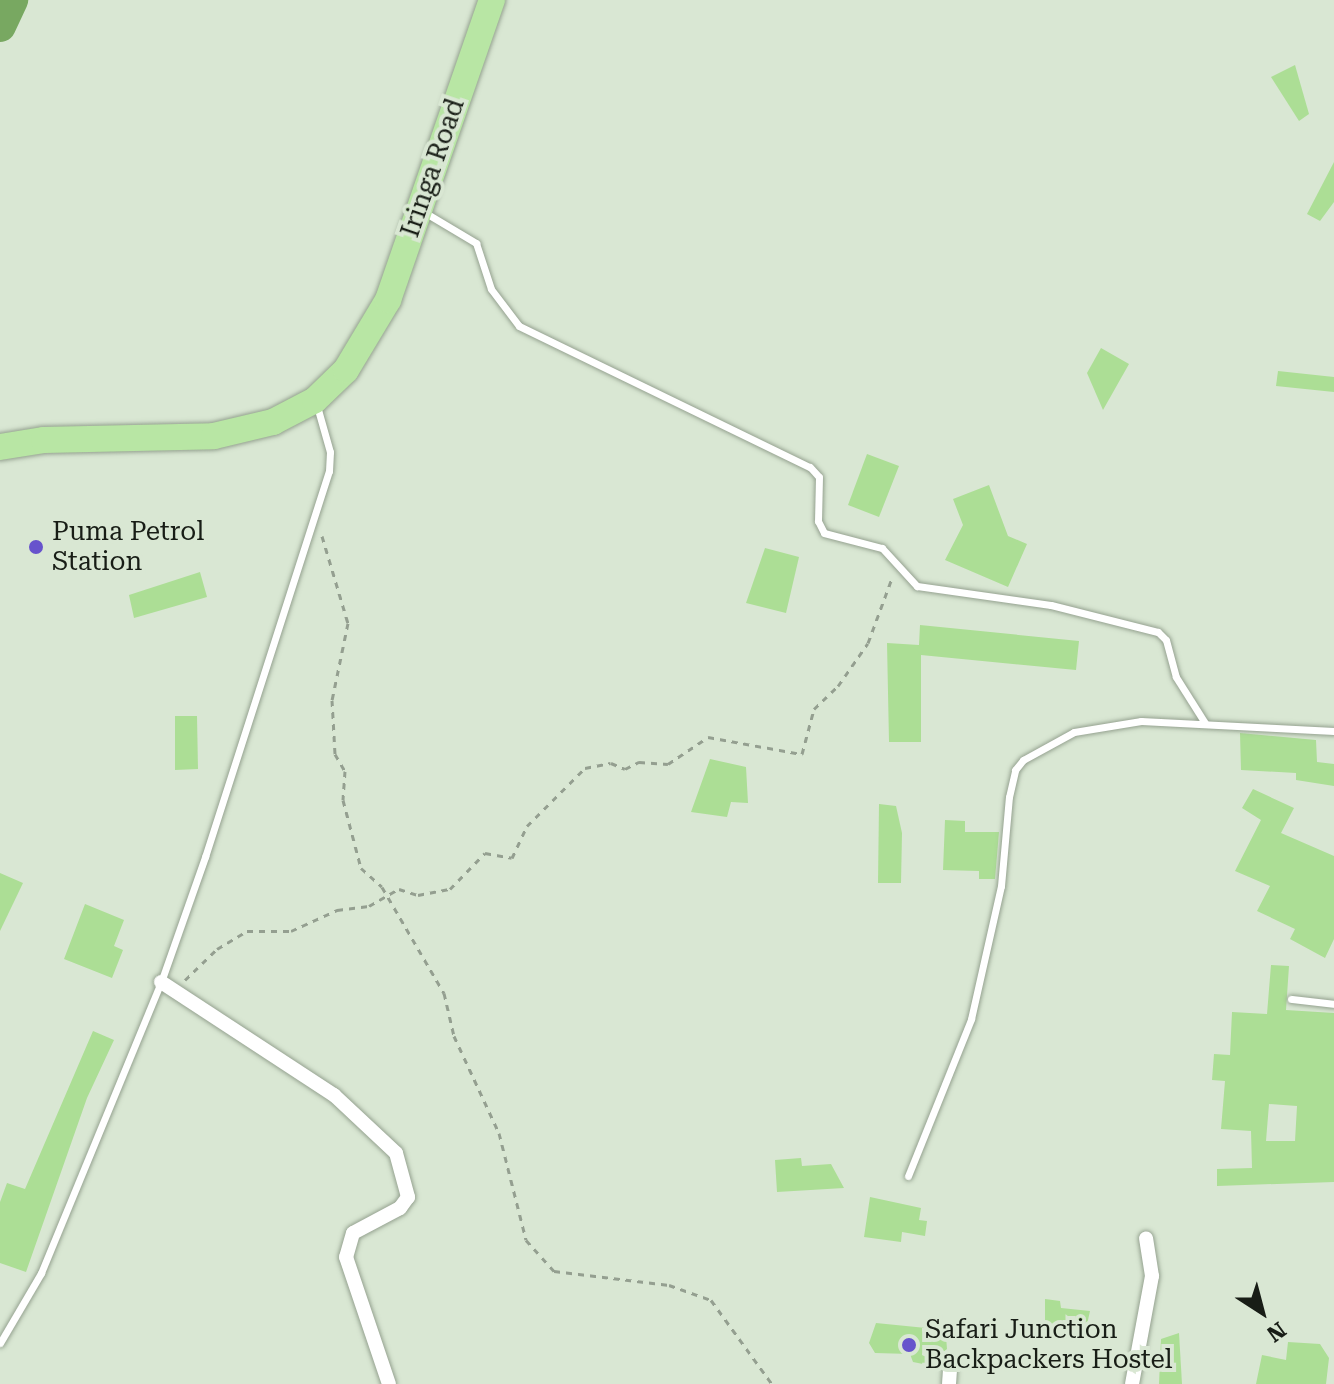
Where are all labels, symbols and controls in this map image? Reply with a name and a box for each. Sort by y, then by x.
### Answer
street label: Iringa Road [395,95,471,241]
place label: Puma Petrol Station [52,516,204,578]
marker: Puma Petrol Station [27,538,45,556]
north arrow [1222,1272,1302,1352]
place label: Safari Junction Backpackers Hostel [925,1314,1172,1376]
text: N [1262,1317,1291,1347]
marker: Safari Junction Backpackers Hostel [900,1336,918,1354]

